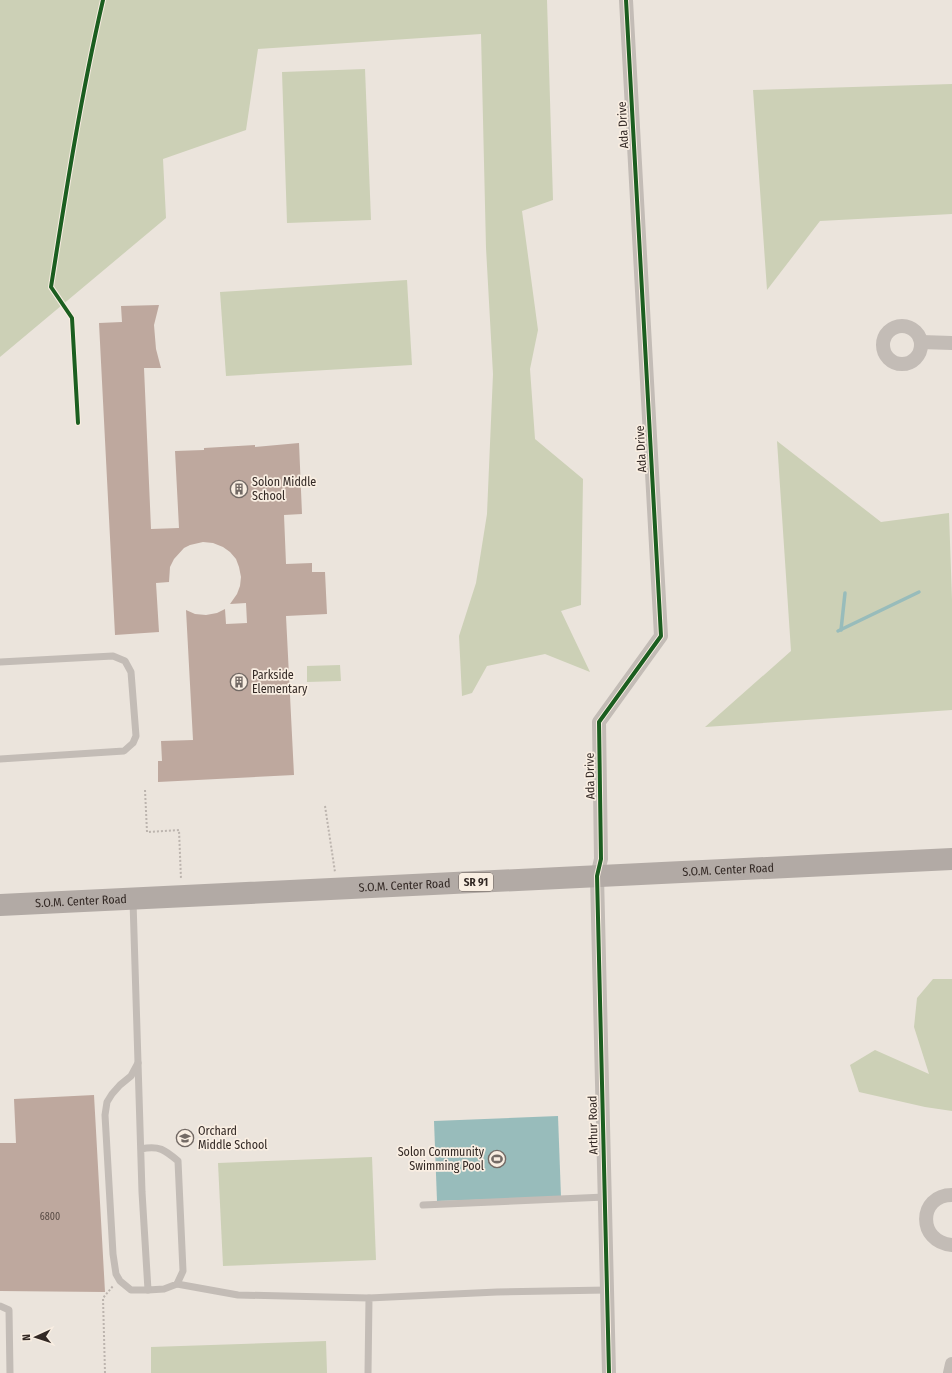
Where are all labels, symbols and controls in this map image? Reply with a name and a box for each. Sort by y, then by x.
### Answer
street label: Ada Drive [615,101,631,149]
street label: Ada Drive [633,425,649,473]
place label: Solon Middle School [252,475,316,503]
building icon: Solon Middle School [229,479,249,499]
place label: Parkside Elementary [252,668,308,696]
building icon: Parkside Elementary [229,672,249,692]
street label: Ada Drive [583,752,597,800]
street label: S.O.M. Center Road [682,861,774,879]
road number: SR 91 [459,873,493,891]
street label: S.O.M. Center Road [358,876,451,895]
street label: S.O.M. Center Road [35,892,127,910]
street label: Arthur Road [585,1095,601,1155]
place label: Orchard Middle School [198,1124,267,1152]
school or university icon: Orchard Middle School [175,1128,195,1148]
place label: Solon Community Swimming Pool [398,1145,485,1173]
sports icon: Solon Community Swimming Pool [487,1149,507,1169]
house number: 6800 [40,1211,60,1223]
north arrow [16,1317,56,1357]
text: N [20,1334,33,1341]

